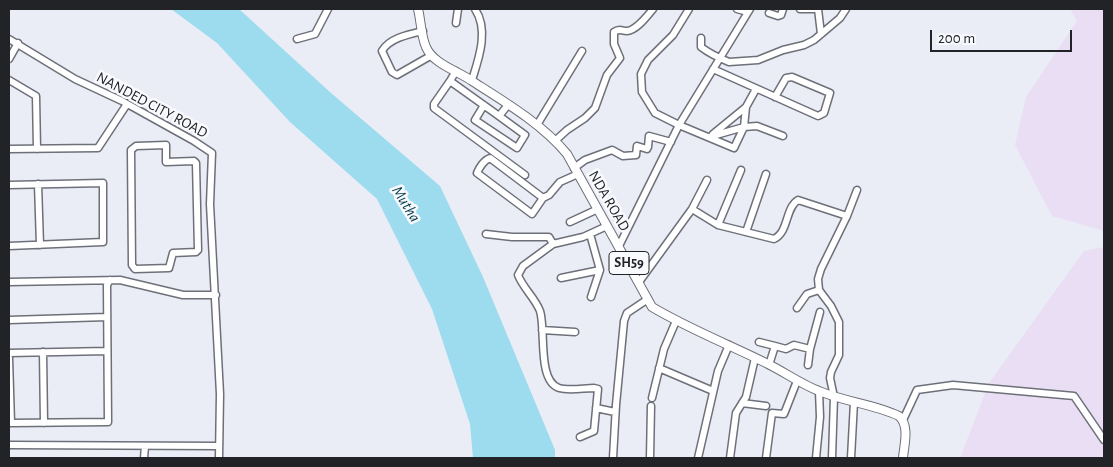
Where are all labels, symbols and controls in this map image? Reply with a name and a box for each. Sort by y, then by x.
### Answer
scale bar [933,20,1076,52]
text: 200 m [938,31,975,46]
street label: NANDED CITY ROAD [93,68,211,142]
street label: NDA ROAD [585,168,633,234]
water label: Mutha [388,182,424,226]
road number: SH59 [609,252,649,274]

